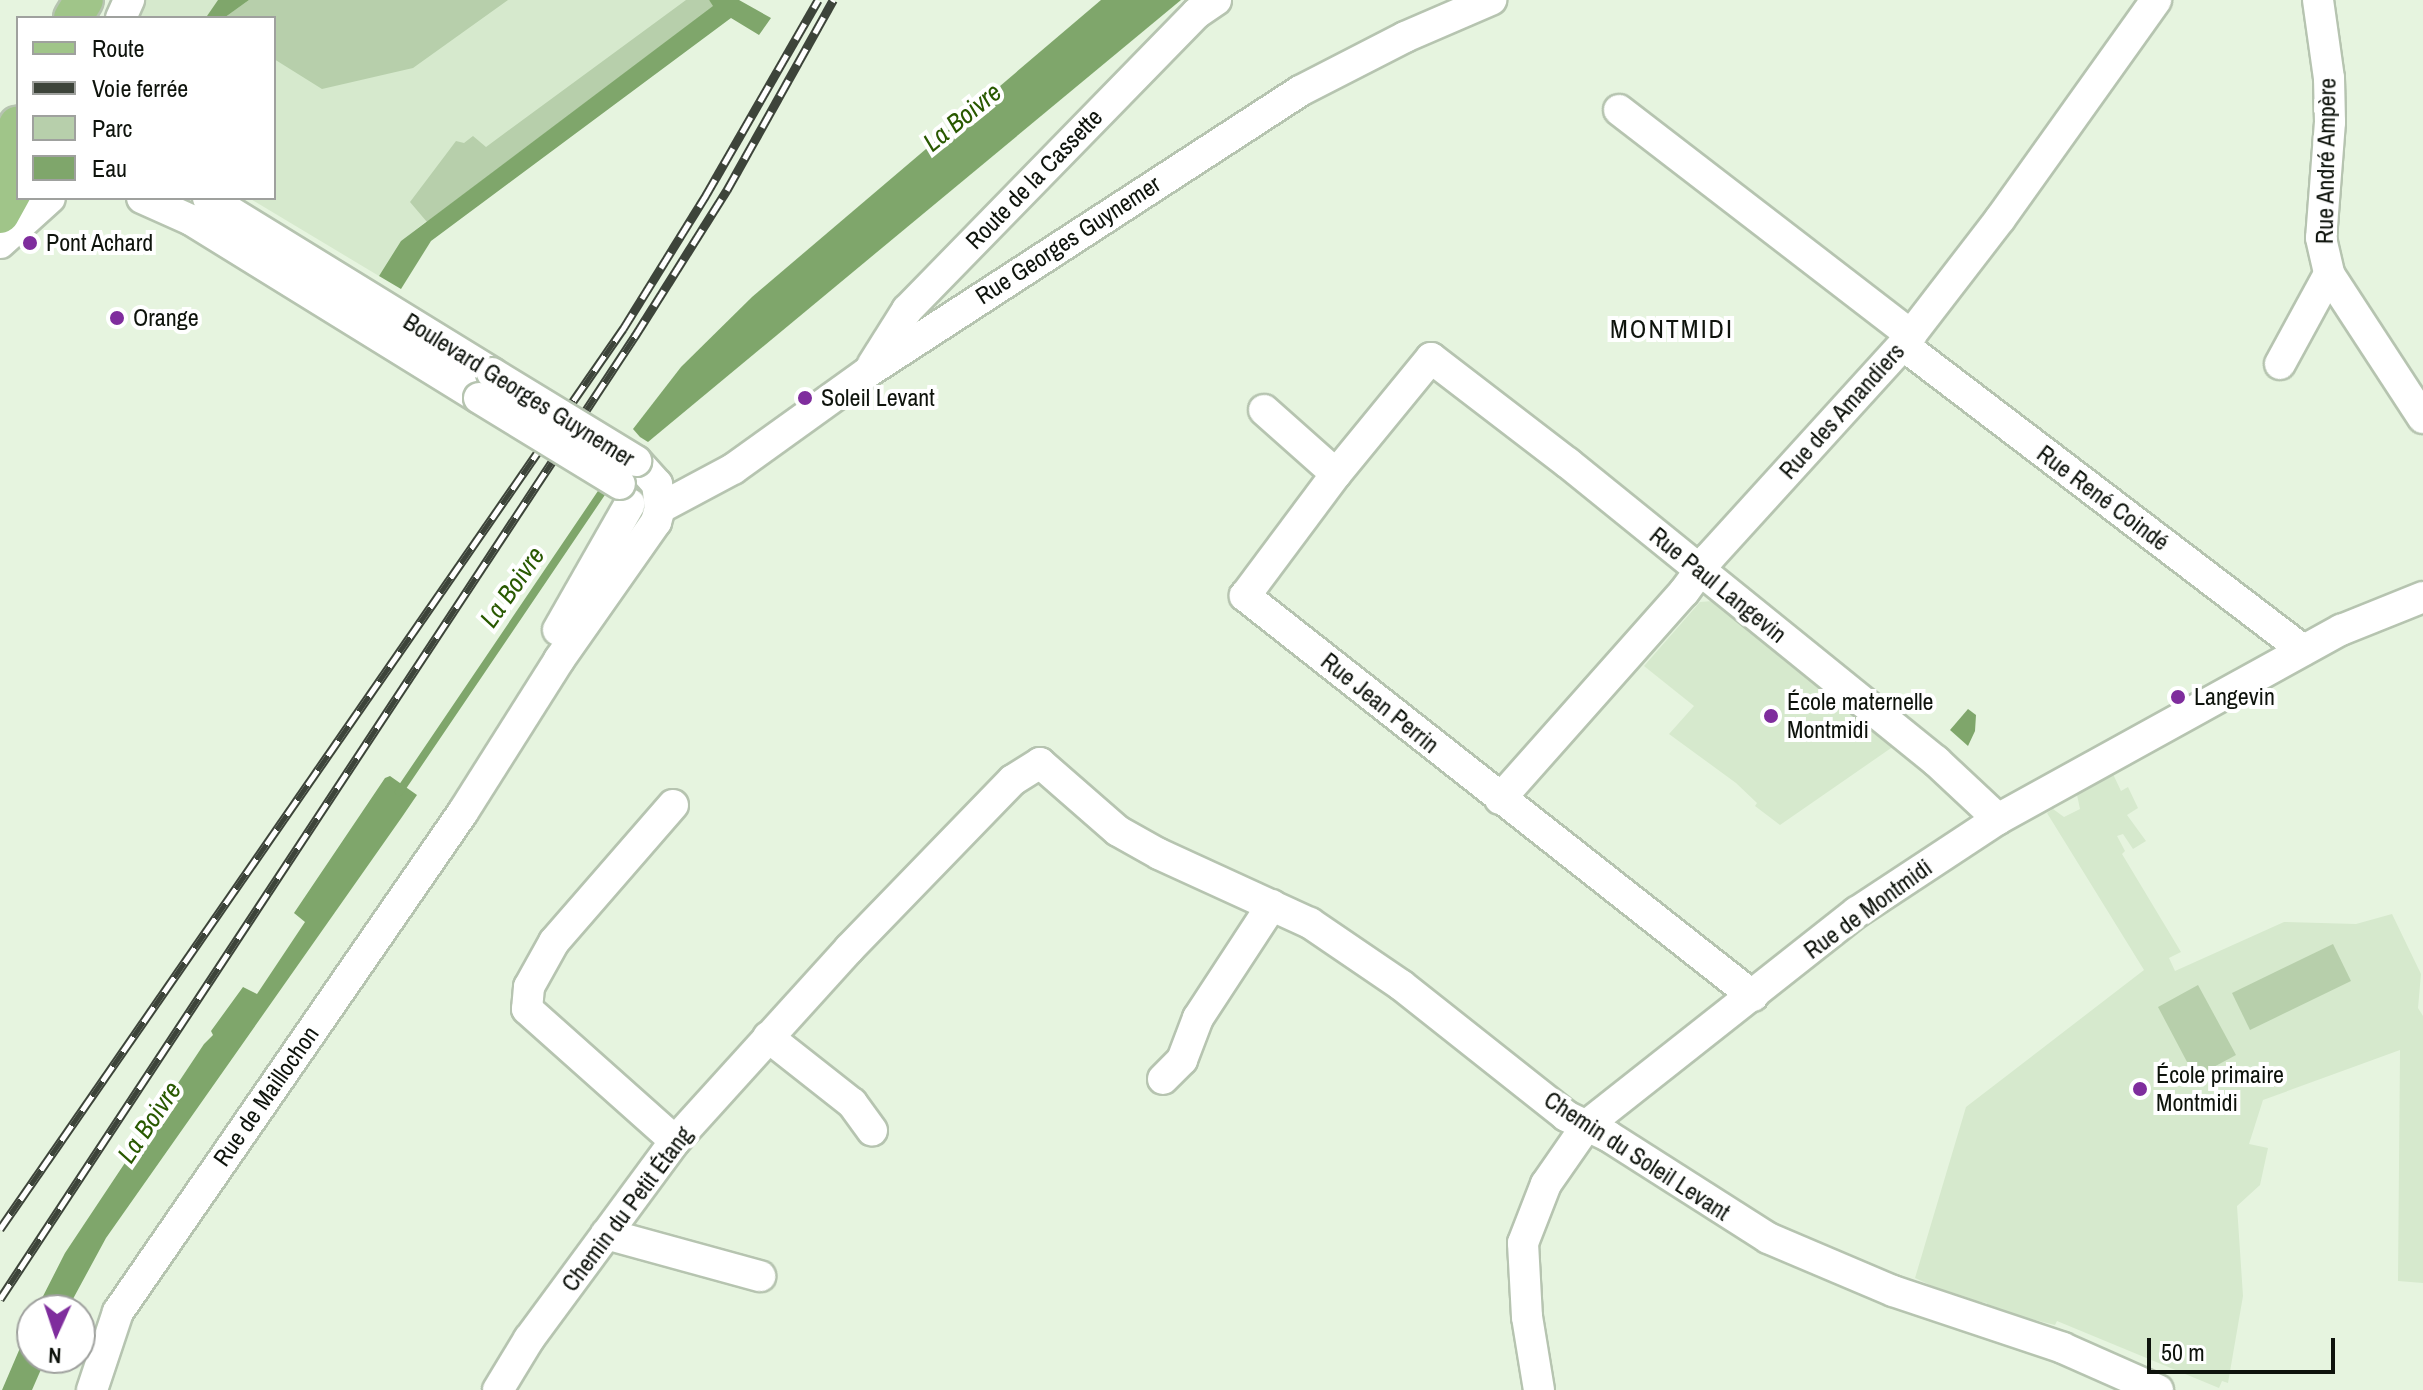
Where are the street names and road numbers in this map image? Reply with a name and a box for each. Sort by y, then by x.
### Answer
street label: Rue André Ampère [2310,77,2342,245]
street label: Route de la Cassette [960,103,1108,255]
street label: Rue Georges Guynemer [970,170,1166,310]
street label: Boulevard Georges Guynemer [398,307,640,473]
street label: Rue des Amandiers [1773,337,1911,485]
street label: Rue René Coindé [2031,439,2175,557]
street label: Rue Paul Langevin [1644,521,1792,649]
street label: Rue Jean Perrin [1315,647,1445,759]
street label: Rue de Montmidi [1798,853,1938,965]
street label: Rue de Maillochon [207,1021,325,1171]
street label: Chemin du Soleil Levant [1539,1085,1735,1227]
street label: Chemin du Petit Étang [556,1121,698,1297]

